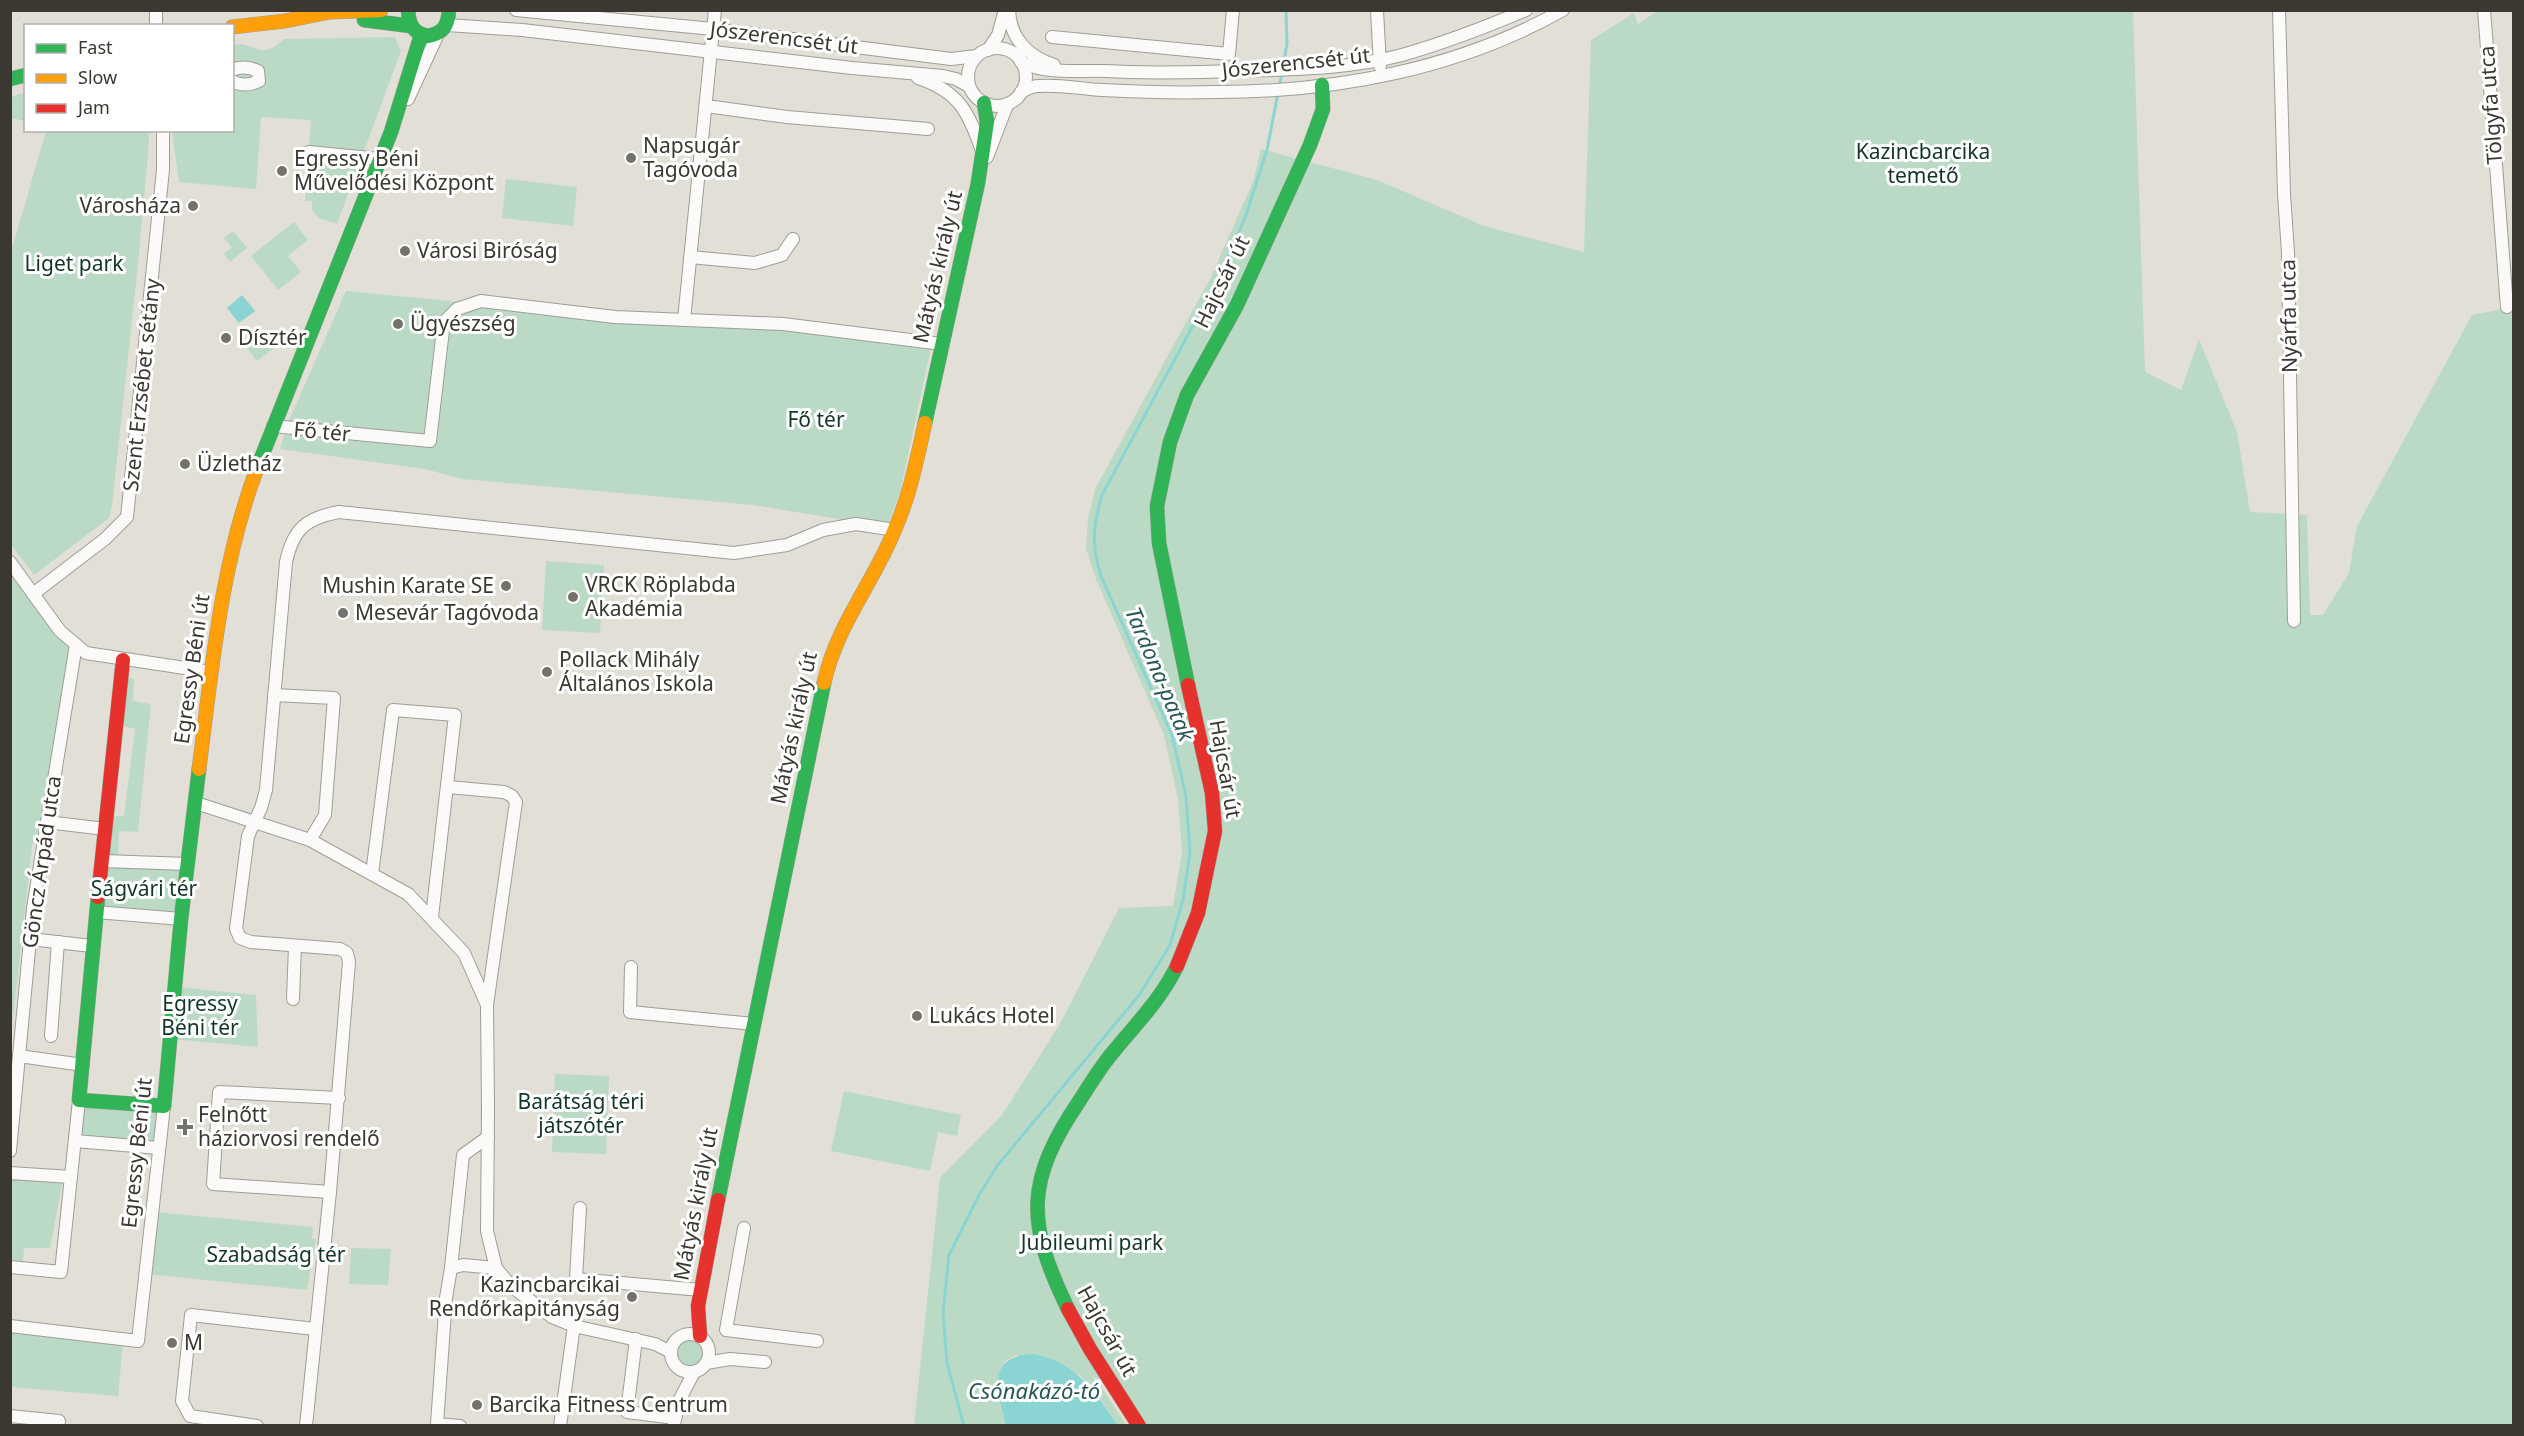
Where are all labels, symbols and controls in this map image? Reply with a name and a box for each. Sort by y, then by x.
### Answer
street label: Jószerencsét út [707,14,860,60]
legend [24,24,234,132]
text: Fast [78,35,113,59]
street label: Jószerencsét út [1218,40,1372,84]
street label: Tölgyfa utca [2472,45,2508,165]
text: Slow [78,65,117,89]
text: Jam [76,95,110,119]
place label: Napsugár Tagóvoda [643,131,740,183]
park label: Kazincbarcika temető [1856,137,1990,189]
place label: Egressy Béni Művelődési Központ [294,144,494,196]
marker: Napsugár Tagóvoda [624,151,638,165]
marker: Egressy Béni Művelődési Központ [275,164,289,178]
street label: Mátyás király út [906,188,968,346]
place label: Városháza [80,191,181,219]
marker: Városháza [186,199,200,213]
street label: Hajcsár út [1187,230,1256,332]
place label: Városi Biróság [417,236,558,264]
marker: Városi Biróság [398,244,412,258]
park label: Liget park [25,249,124,277]
street label: Nyárfa utca [2273,259,2303,373]
street label: Szent Erzsébet sétány [116,277,166,493]
place label: Ügyészség [410,309,516,337]
marker: Ügyészség [391,317,405,331]
place label: Dísztér [238,323,307,351]
marker: Dísztér [219,331,233,345]
park label: Fő tér [787,405,845,433]
street label: Fő tér [292,415,352,447]
place label: Üzletház [197,449,282,477]
marker: Üzletház [178,457,192,471]
place label: VRCK Röplabda Akadémia [585,570,736,622]
place label: Mushin Karate SE [322,571,494,599]
marker: Mushin Karate SE [499,579,513,593]
marker: VRCK Röplabda Akadémia [566,590,580,604]
street label: Egressy Béni út [167,592,215,746]
place label: Mesevár Tagóvoda [355,598,539,626]
water label: Tardona-patak [1119,602,1203,746]
marker: Mesevár Tagóvoda [336,606,350,620]
place label: Pollack Mihály Általános Iskola [559,645,714,697]
street label: Mátyás király út [763,649,823,807]
marker: Pollack Mihály Általános Iskola [540,665,554,679]
street label: Hajcsár út [1204,717,1248,821]
street label: Göncz Árpád utca [15,774,67,950]
park label: Ságvári tér [91,874,197,902]
park label: Egressy Béni tér [161,989,239,1041]
place label: Lukács Hotel [929,1001,1055,1029]
marker: Lukács Hotel [910,1009,924,1023]
street label: Egressy Béni út [114,1076,158,1229]
park label: Barátság téri játszótér [518,1087,644,1139]
place label: Felnőtt háziorvosi rendelő [198,1100,380,1152]
marker: Felnőtt háziorvosi rendelő [176,1118,194,1136]
street label: Mátyás király út [666,1125,724,1283]
park label: Jubileumi park [1019,1228,1164,1256]
park label: Szabadság tér [206,1240,346,1268]
place label: Kazincbarcikai Rendőrkapitányság [429,1270,620,1322]
street label: Hajcsár út [1072,1280,1144,1381]
marker: Kazincbarcikai Rendőrkapitányság [625,1290,639,1304]
place label: M [184,1328,203,1356]
marker: M [165,1336,179,1350]
water label: Csónakázó-tó [968,1375,1100,1405]
place label: Barcika Fitness Centrum [489,1390,728,1418]
marker: Barcika Fitness Centrum [470,1398,484,1412]

